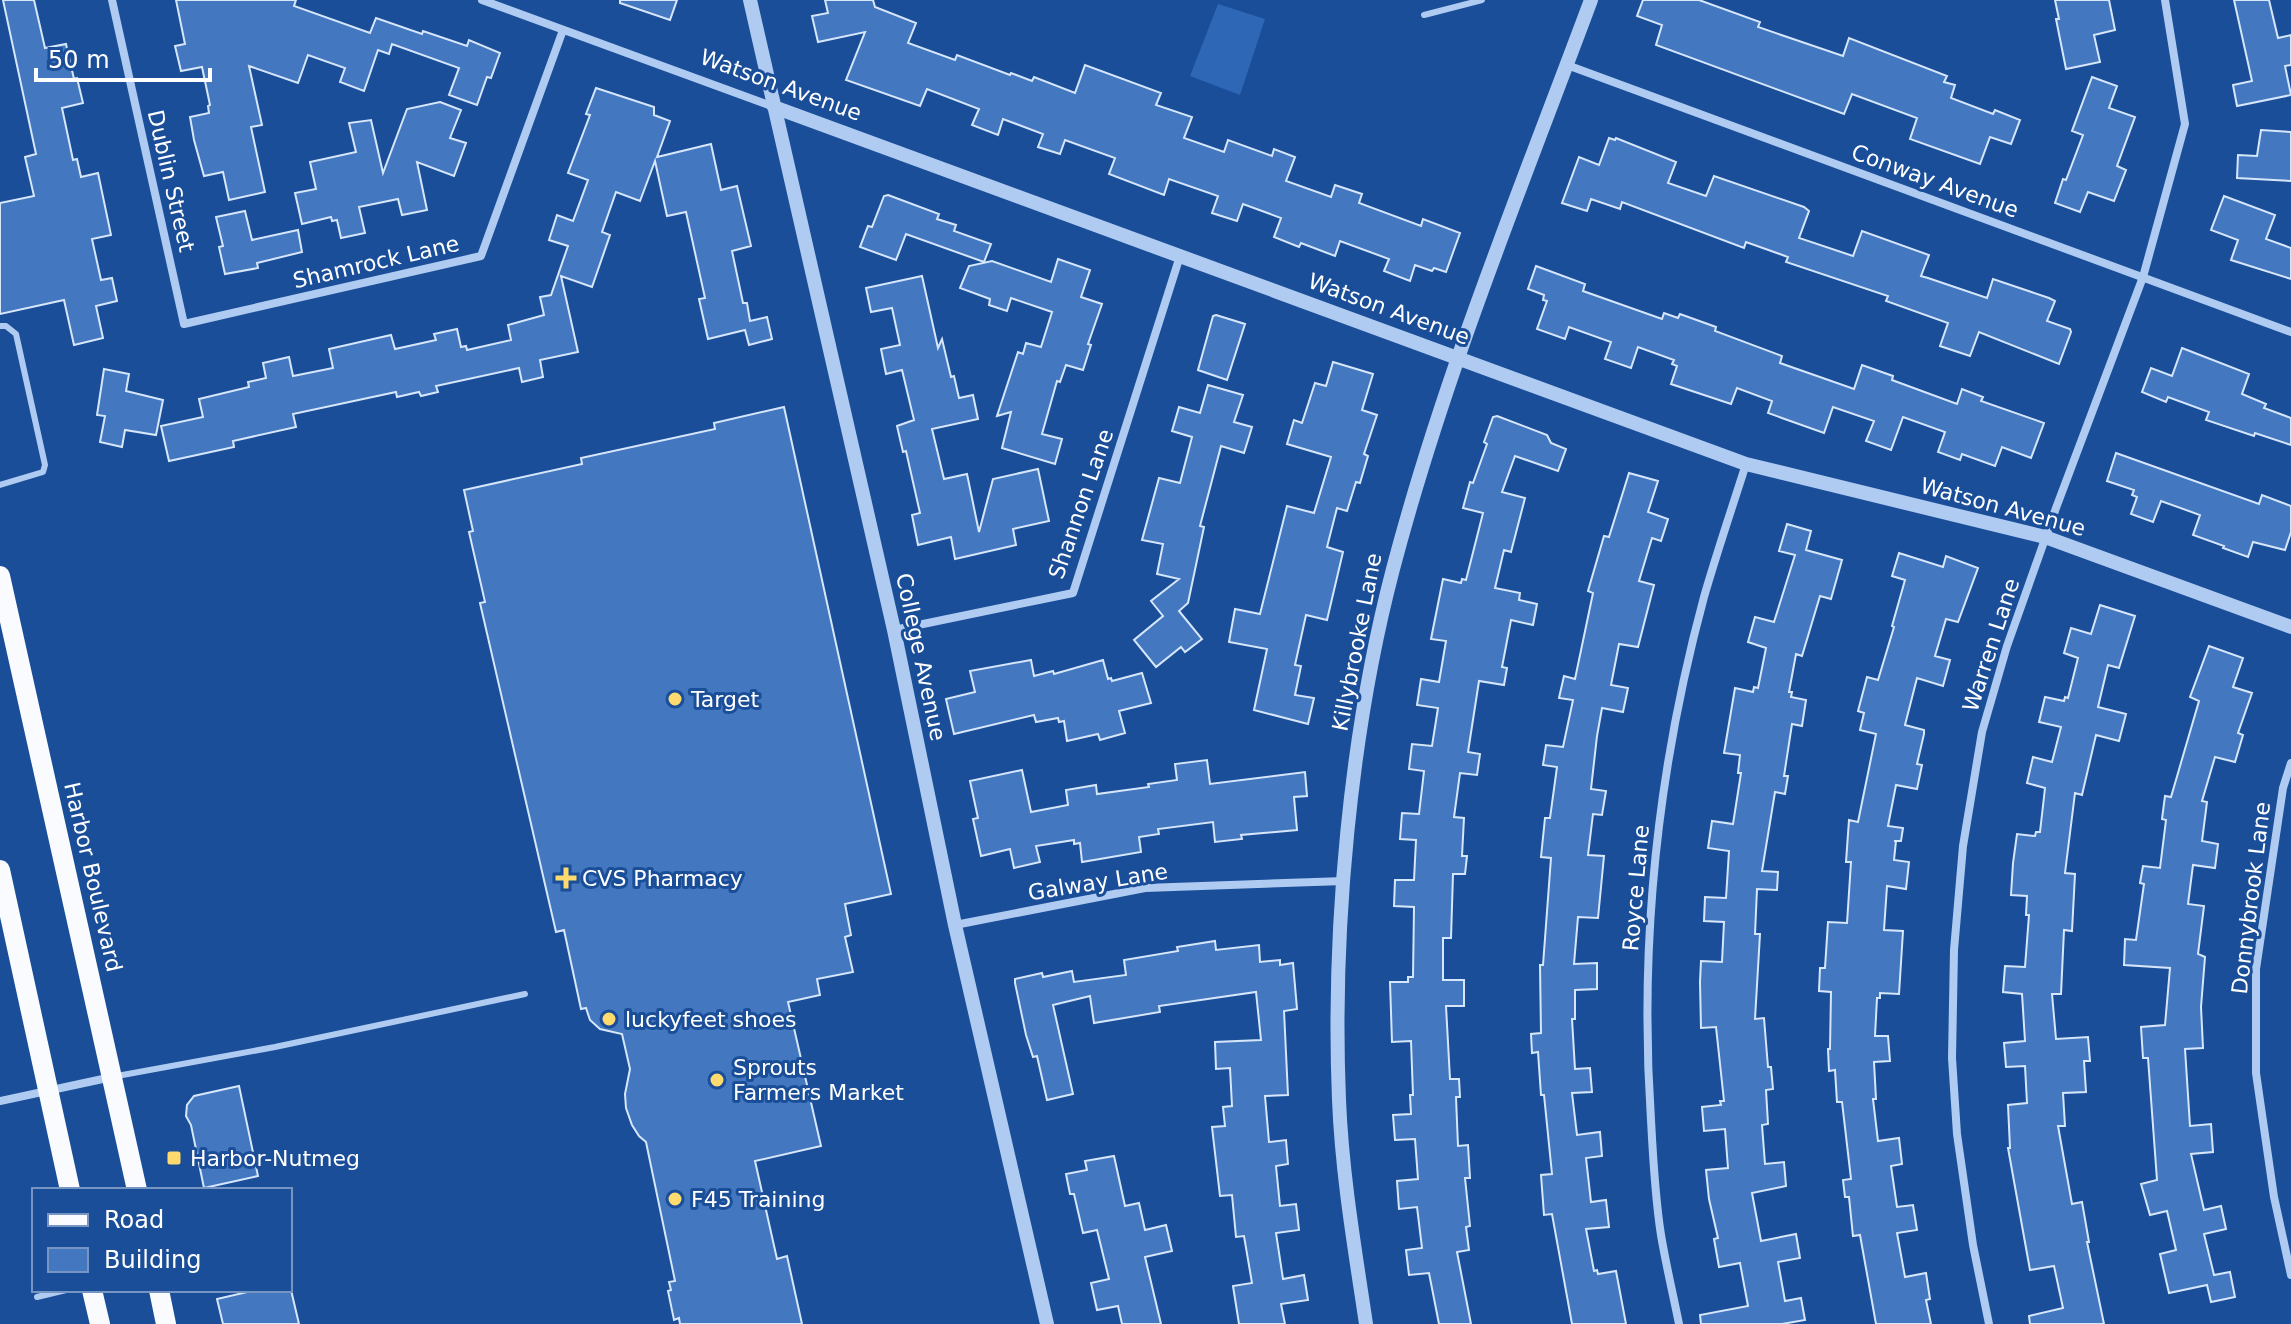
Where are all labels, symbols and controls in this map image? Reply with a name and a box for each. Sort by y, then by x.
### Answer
scale bar [36,32,210,82]
street label: Watson Avenue [697,44,865,126]
text: 50 m [48,46,110,74]
street label: Dublin Street [143,108,200,255]
street label: Conway Avenue [1848,139,2022,223]
street label: Shamrock Lane [290,231,462,293]
street label: Watson Avenue [1305,268,1473,350]
street label: Shannon Lane [1044,426,1118,582]
street label: Watson Avenue [1918,473,2088,541]
street label: Killybrooke Lane [1327,551,1387,733]
street label: College Avenue [891,571,951,743]
street label: Warren Lane [1958,575,2024,715]
place label: Target [690,687,759,712]
marker: Target [666,690,684,708]
street label: Harbor Boulevard [59,780,127,974]
street label: Donnybrook Lane [2227,800,2275,996]
street label: Royce Lane [1618,824,1654,952]
street label: Galway Lane [1026,859,1170,905]
place label: CVS Pharmacy [582,866,743,891]
marker: CVS Pharmacy [557,869,575,887]
place label: luckyfeet shoes [625,1007,796,1032]
marker: luckyfeet shoes [600,1010,618,1028]
place label: Sprouts Farmers Market [733,1055,904,1105]
marker: Sprouts Farmers Market [708,1071,726,1089]
place label: Harbor-Nutmeg [190,1146,360,1171]
marker: Harbor-Nutmeg [165,1149,183,1167]
place label: F45 Training [691,1187,825,1212]
legend [32,1188,292,1292]
marker: F45 Training [666,1190,684,1208]
text: Road [104,1206,164,1234]
text: Building [104,1246,201,1274]

